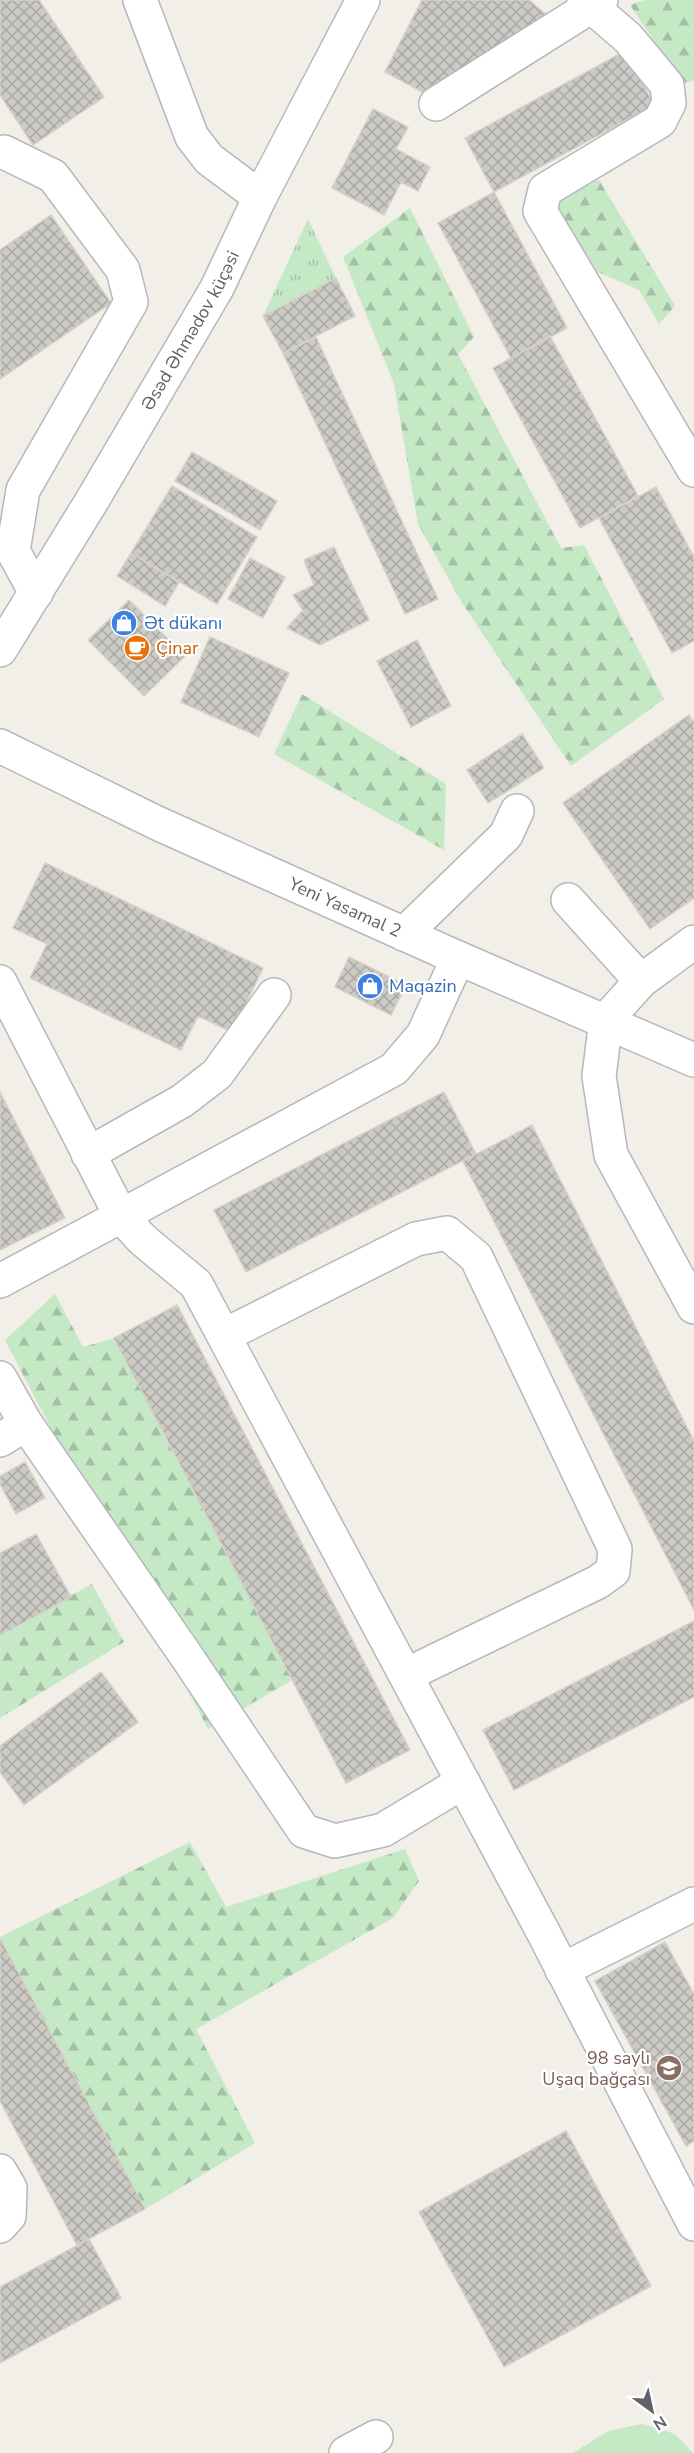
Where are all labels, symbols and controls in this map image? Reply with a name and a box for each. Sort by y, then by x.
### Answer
street label: Əsəd Əhmədov küçəsi [136,247,245,415]
shop icon: Ət dükanı [109,608,139,638]
place label: Ət dükanı [144,611,222,635]
cafe icon: Çinar [122,633,152,663]
place label: Çinar [156,636,199,660]
street label: Yeni Yasamal 2 [284,871,405,943]
shop icon: Maqazin [355,971,385,1001]
place label: Maqazin [389,974,457,998]
place label: 98 saylı Uşaq bağçası [542,2046,650,2091]
school or university icon: 98 saylı Uşaq bağçası [654,2053,684,2083]
north arrow [622,2381,682,2441]
text: N [649,2410,671,2435]

